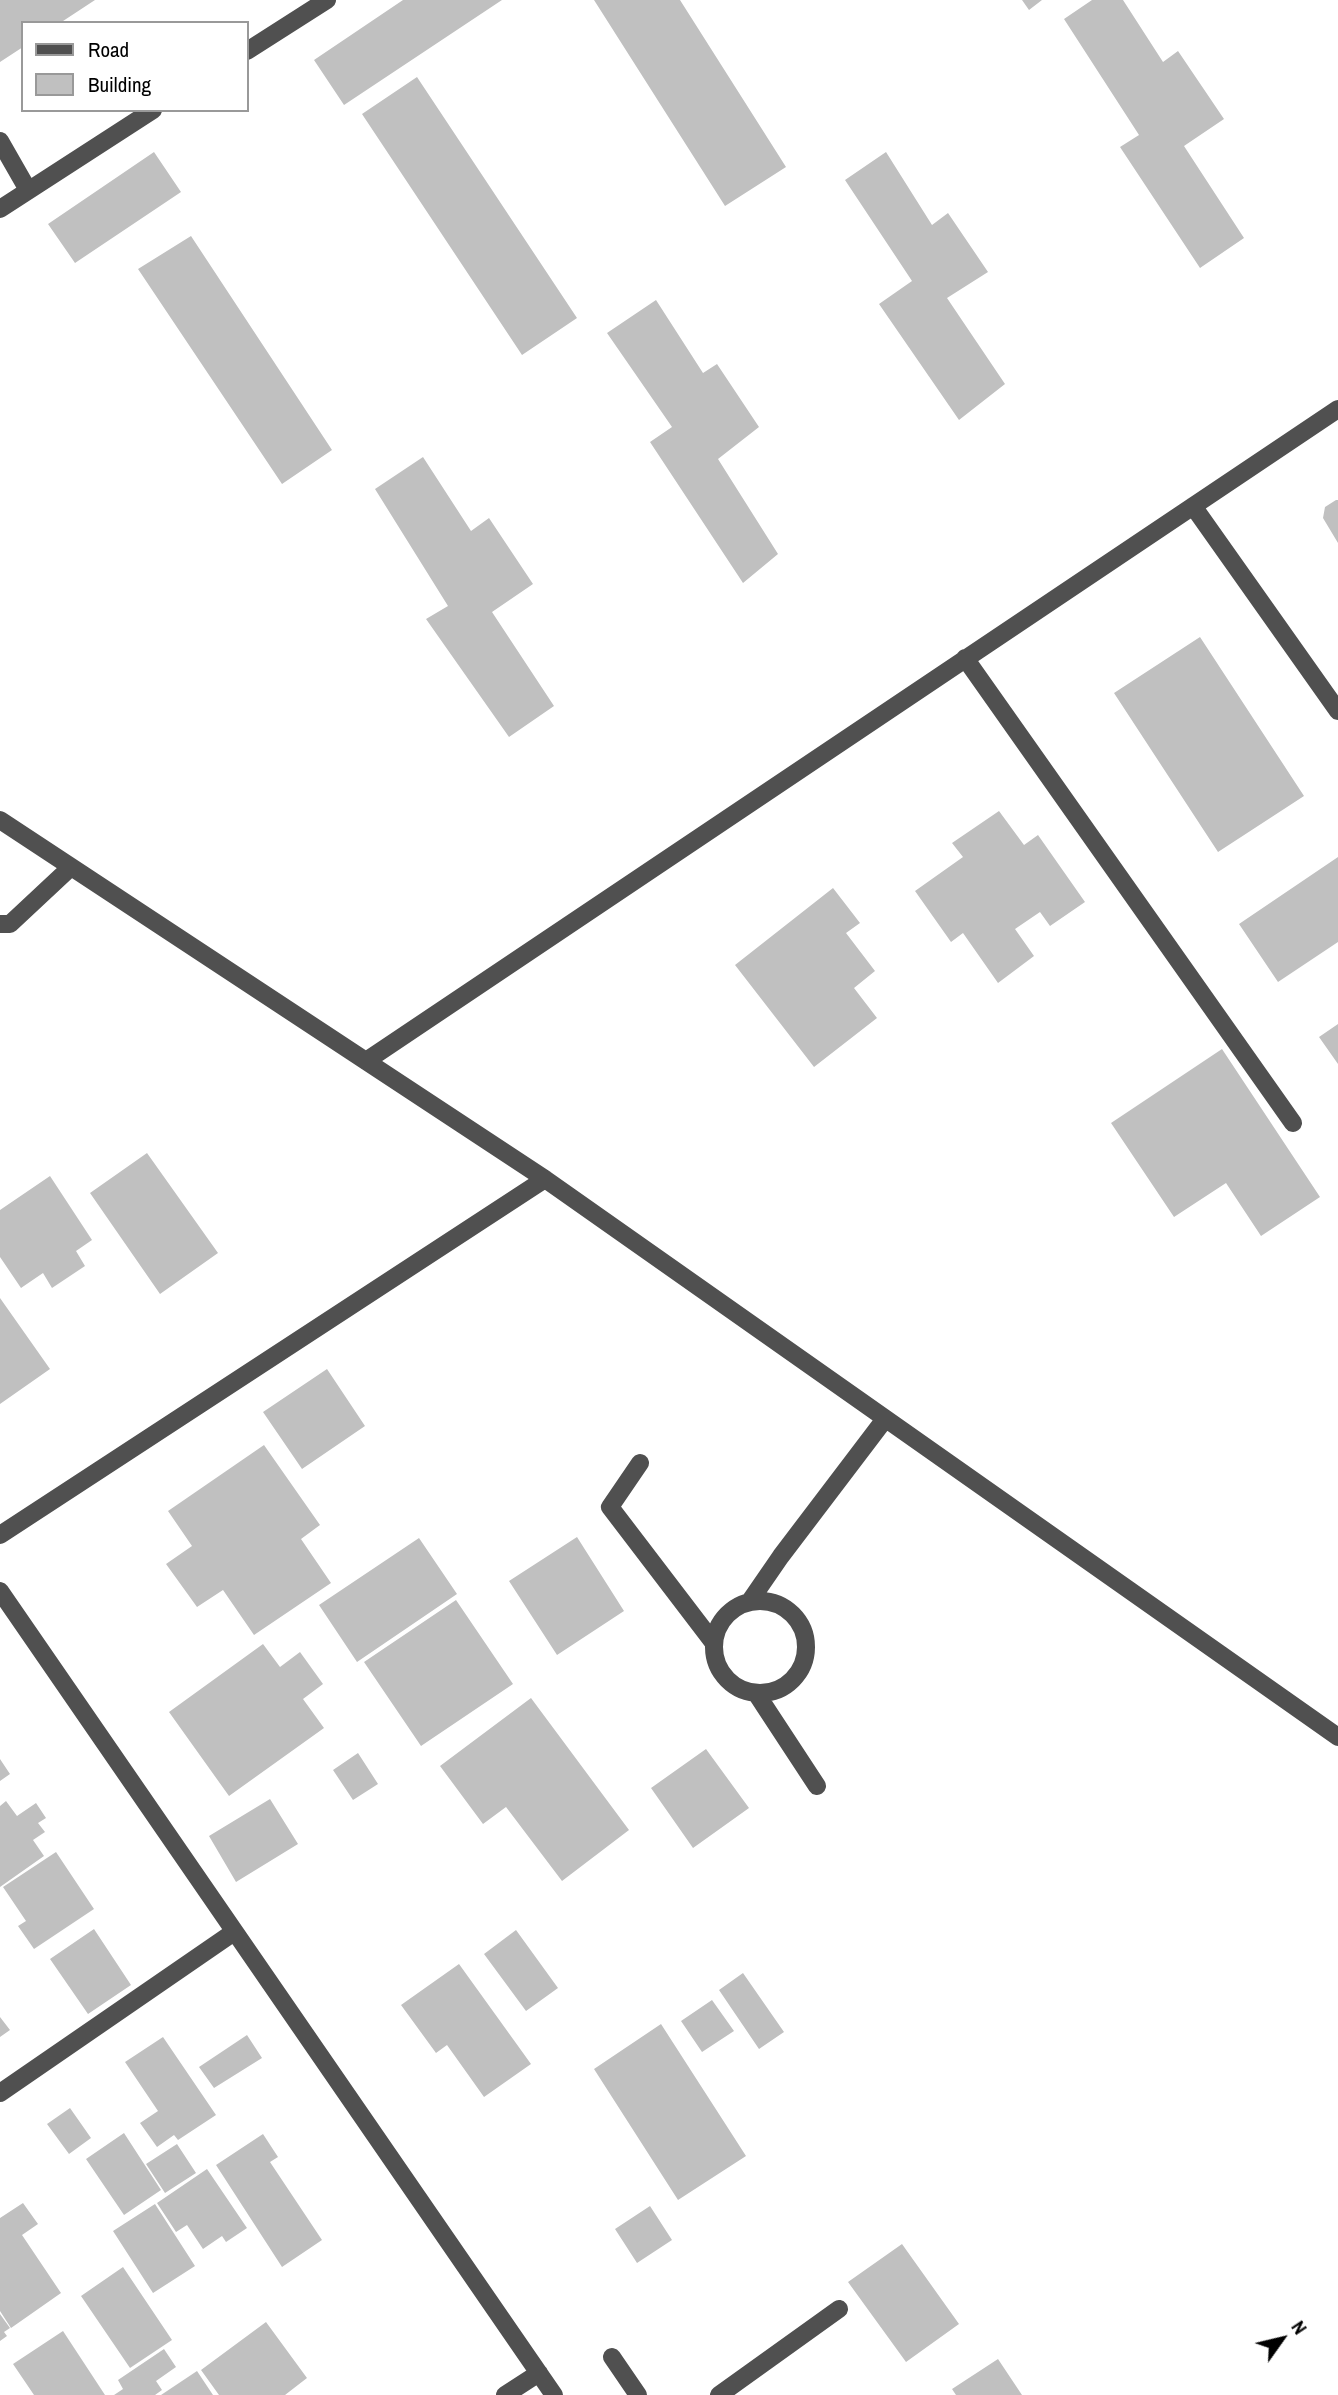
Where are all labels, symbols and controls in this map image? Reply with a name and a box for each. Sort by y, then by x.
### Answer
legend [21,21,248,112]
text: Road [88,35,129,64]
text: Building [88,70,151,99]
north arrow [1247,2304,1317,2374]
text: N [1285,2315,1313,2339]

